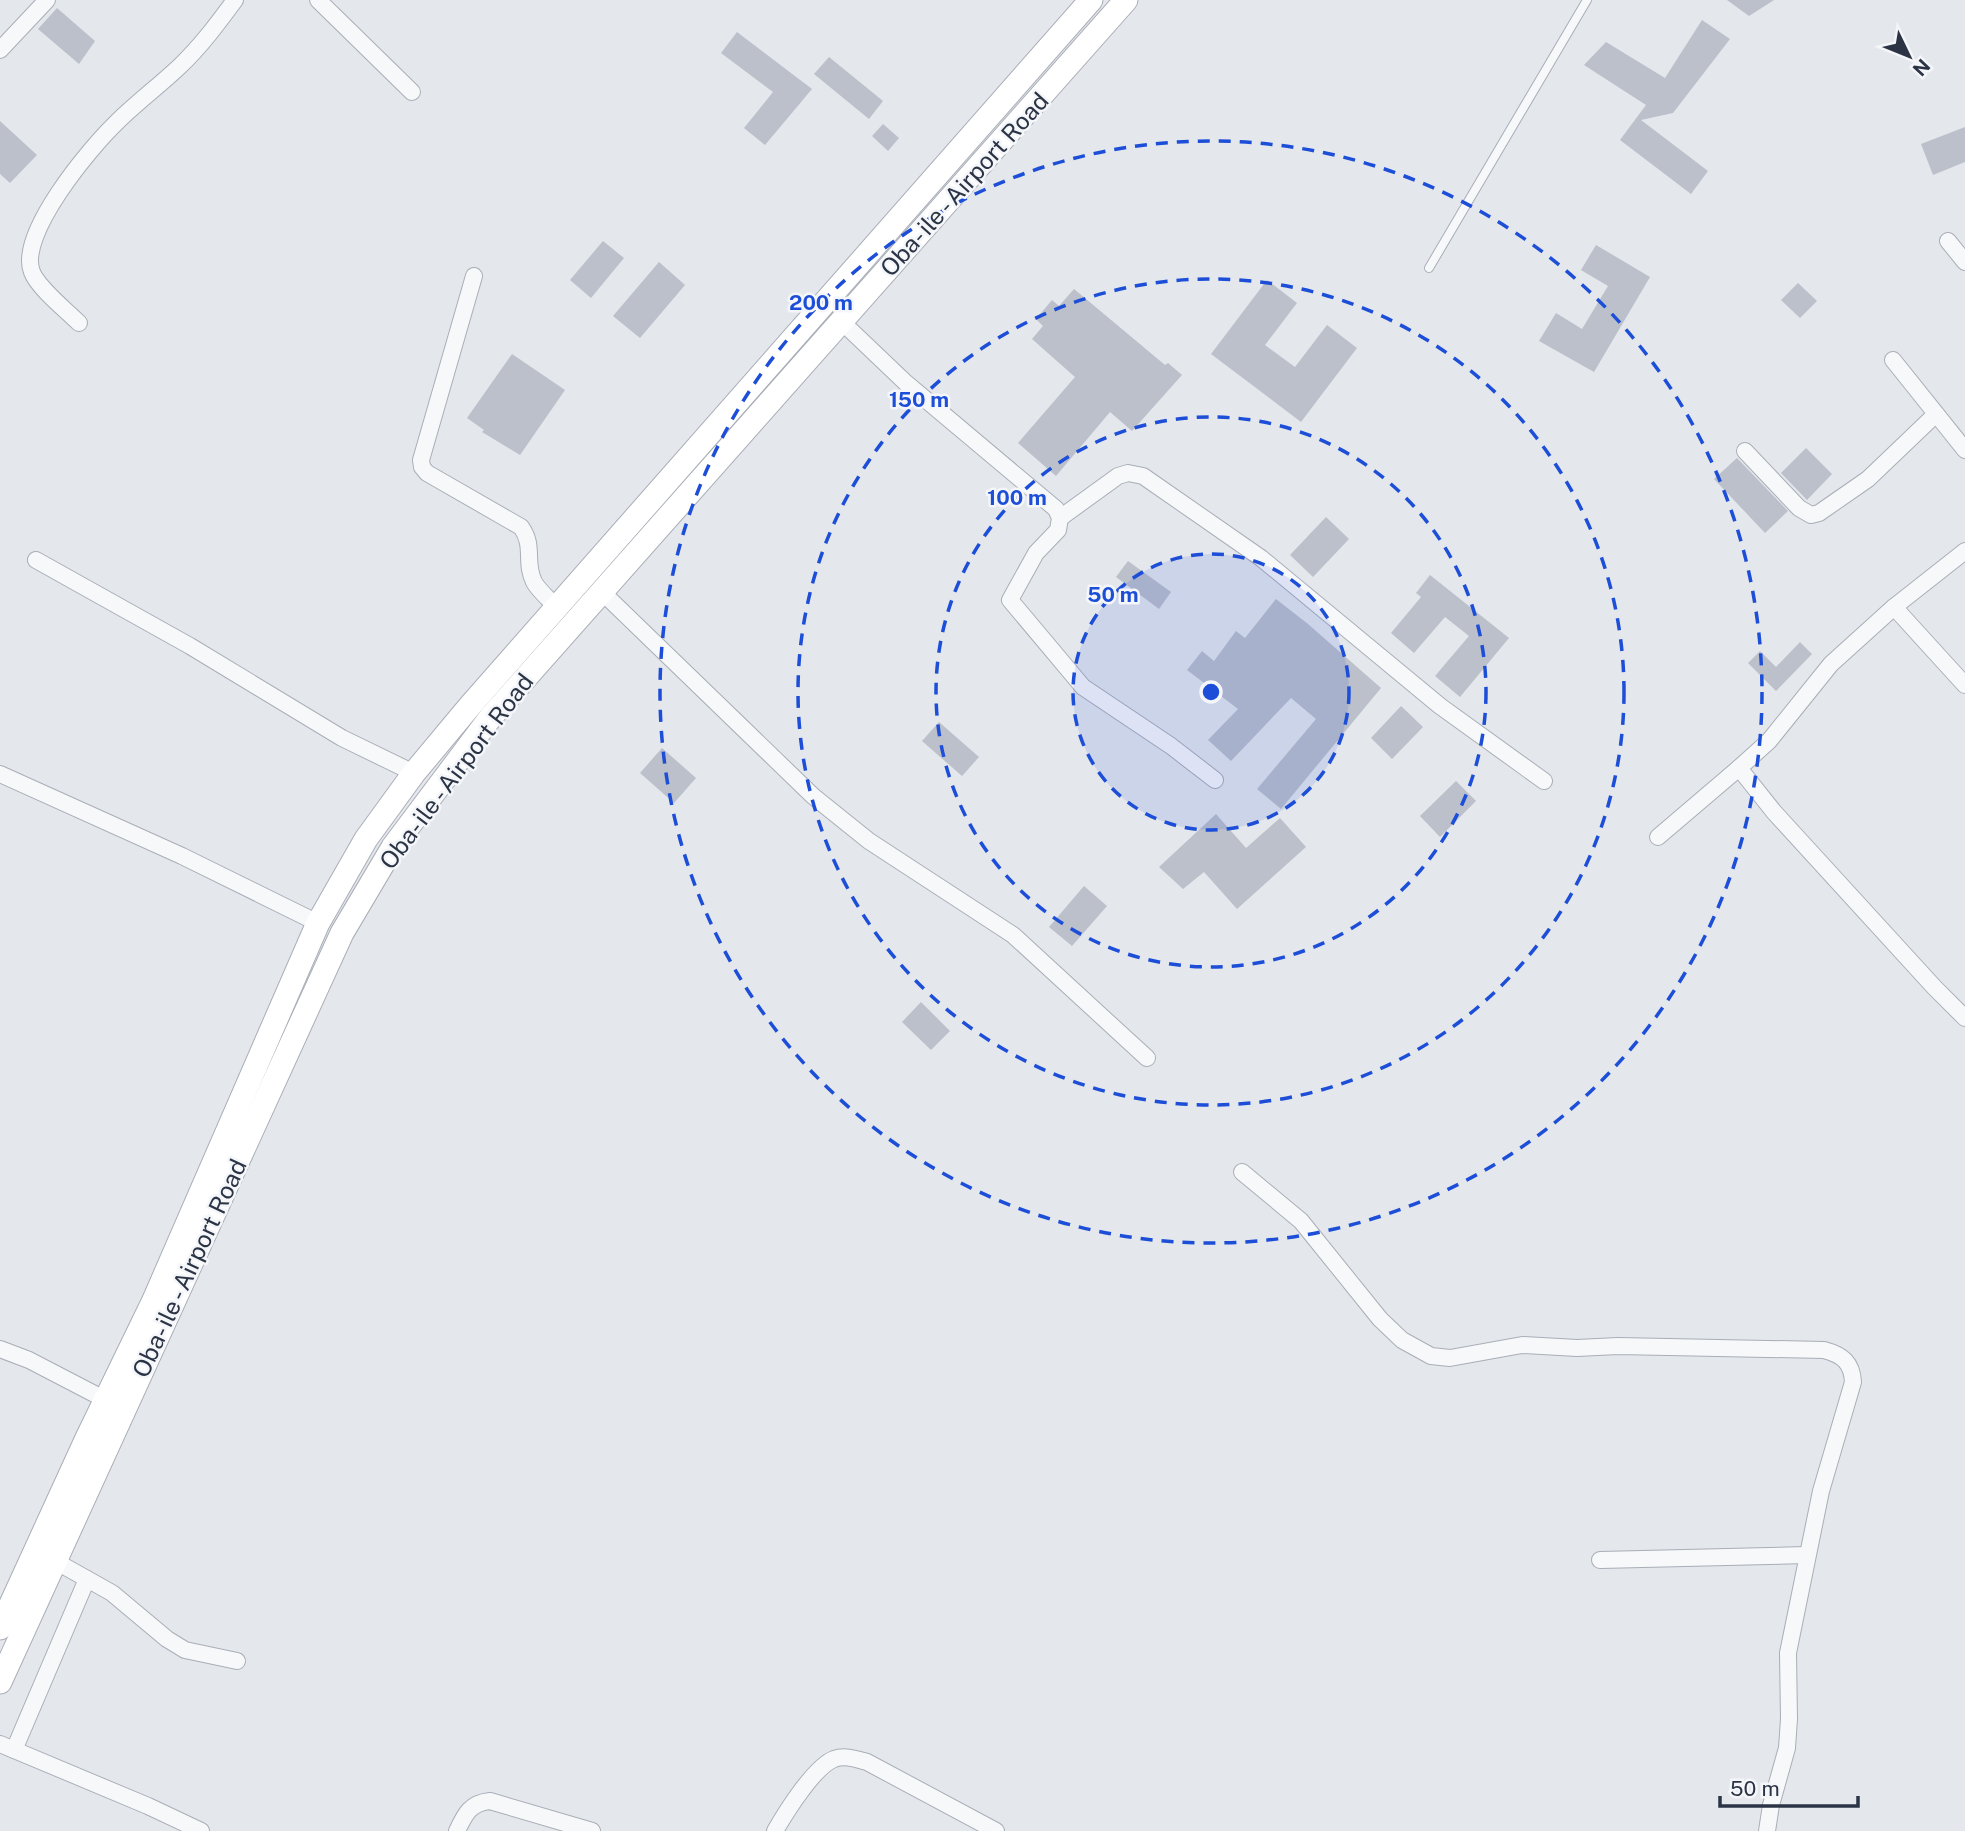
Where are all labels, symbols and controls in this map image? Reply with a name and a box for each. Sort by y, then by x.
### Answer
north arrow [1874,21,1944,91]
text: N [1908,55,1935,81]
street label: Oba- ile - Airport Road [874,86,1054,282]
text: 200 m [789,290,853,315]
text: 150 m [889,387,949,412]
text: 100 m [987,485,1047,510]
text: 50 m [1087,582,1139,607]
street label: Oba- ile - Airport Road [373,668,539,874]
centre of rings [1199,680,1223,704]
street label: Oba- ile - Airport Road [126,1154,252,1382]
scale bar [1720,1764,1858,1808]
text: 50 m [1730,1776,1780,1801]

